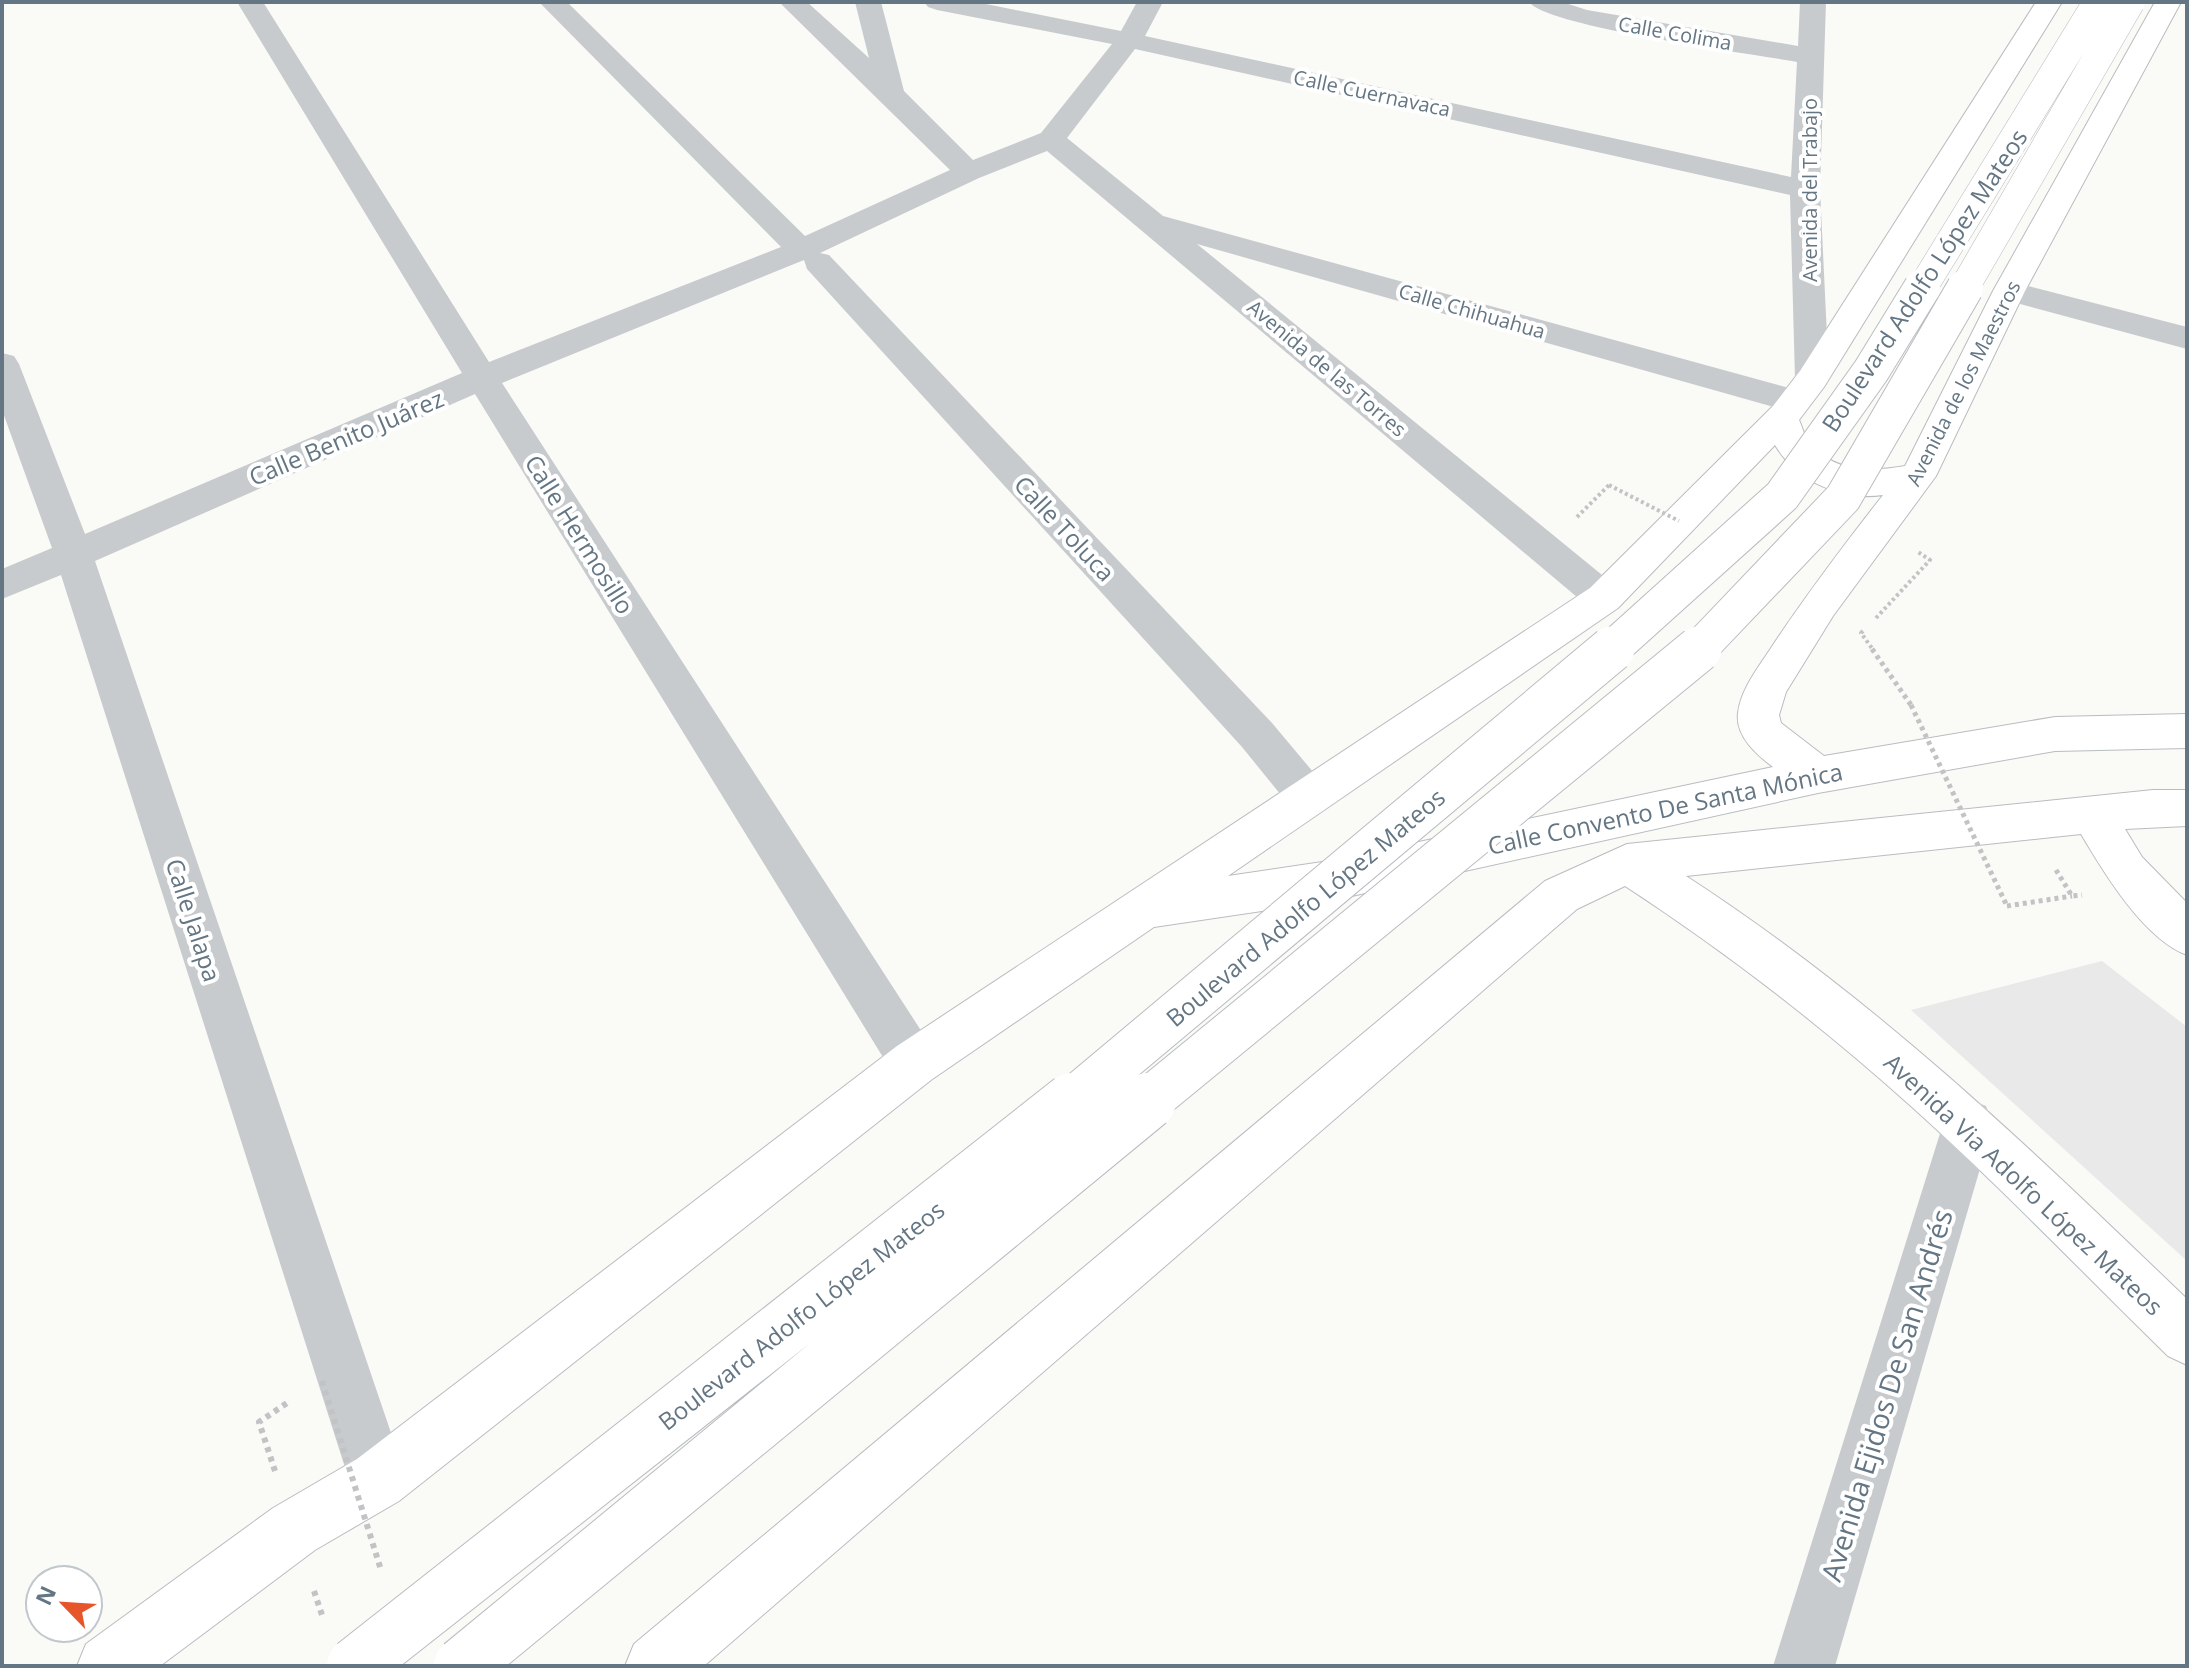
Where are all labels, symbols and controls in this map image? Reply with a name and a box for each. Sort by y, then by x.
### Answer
street label: Calle Colima [1616,10,1734,56]
street label: Calle Cuernavaca [1291,63,1453,123]
street label: Avenida del Trabajo [1796,98,1823,282]
street label: Boulevard Adolfo López Mateos [1814,122,2034,438]
street label: Avenida de los Maestros [1899,276,2027,490]
street label: Calle Chihuahua [1395,277,1549,345]
street label: Avenida de las Torres [1242,294,1412,442]
street label: Calle Benito Juárez [244,381,448,493]
street label: Calle Hermosillo [518,448,642,620]
street label: Calle Toluca [1007,468,1123,588]
street label: Calle Convento De Santa Mónica [1484,754,1846,862]
street label: Boulevard Adolfo López Mateos [1158,780,1452,1034]
street label: Calle Jalapa [159,854,229,986]
street label: Avenida Via Adolfo López Mateos [1877,1046,2171,1322]
street label: Boulevard Adolfo López Mateos [651,1193,951,1437]
street label: Avenida Ejidos De San Andrés [1811,1204,1961,1586]
north arrow [24,1564,104,1644]
text: N [28,1581,62,1610]

